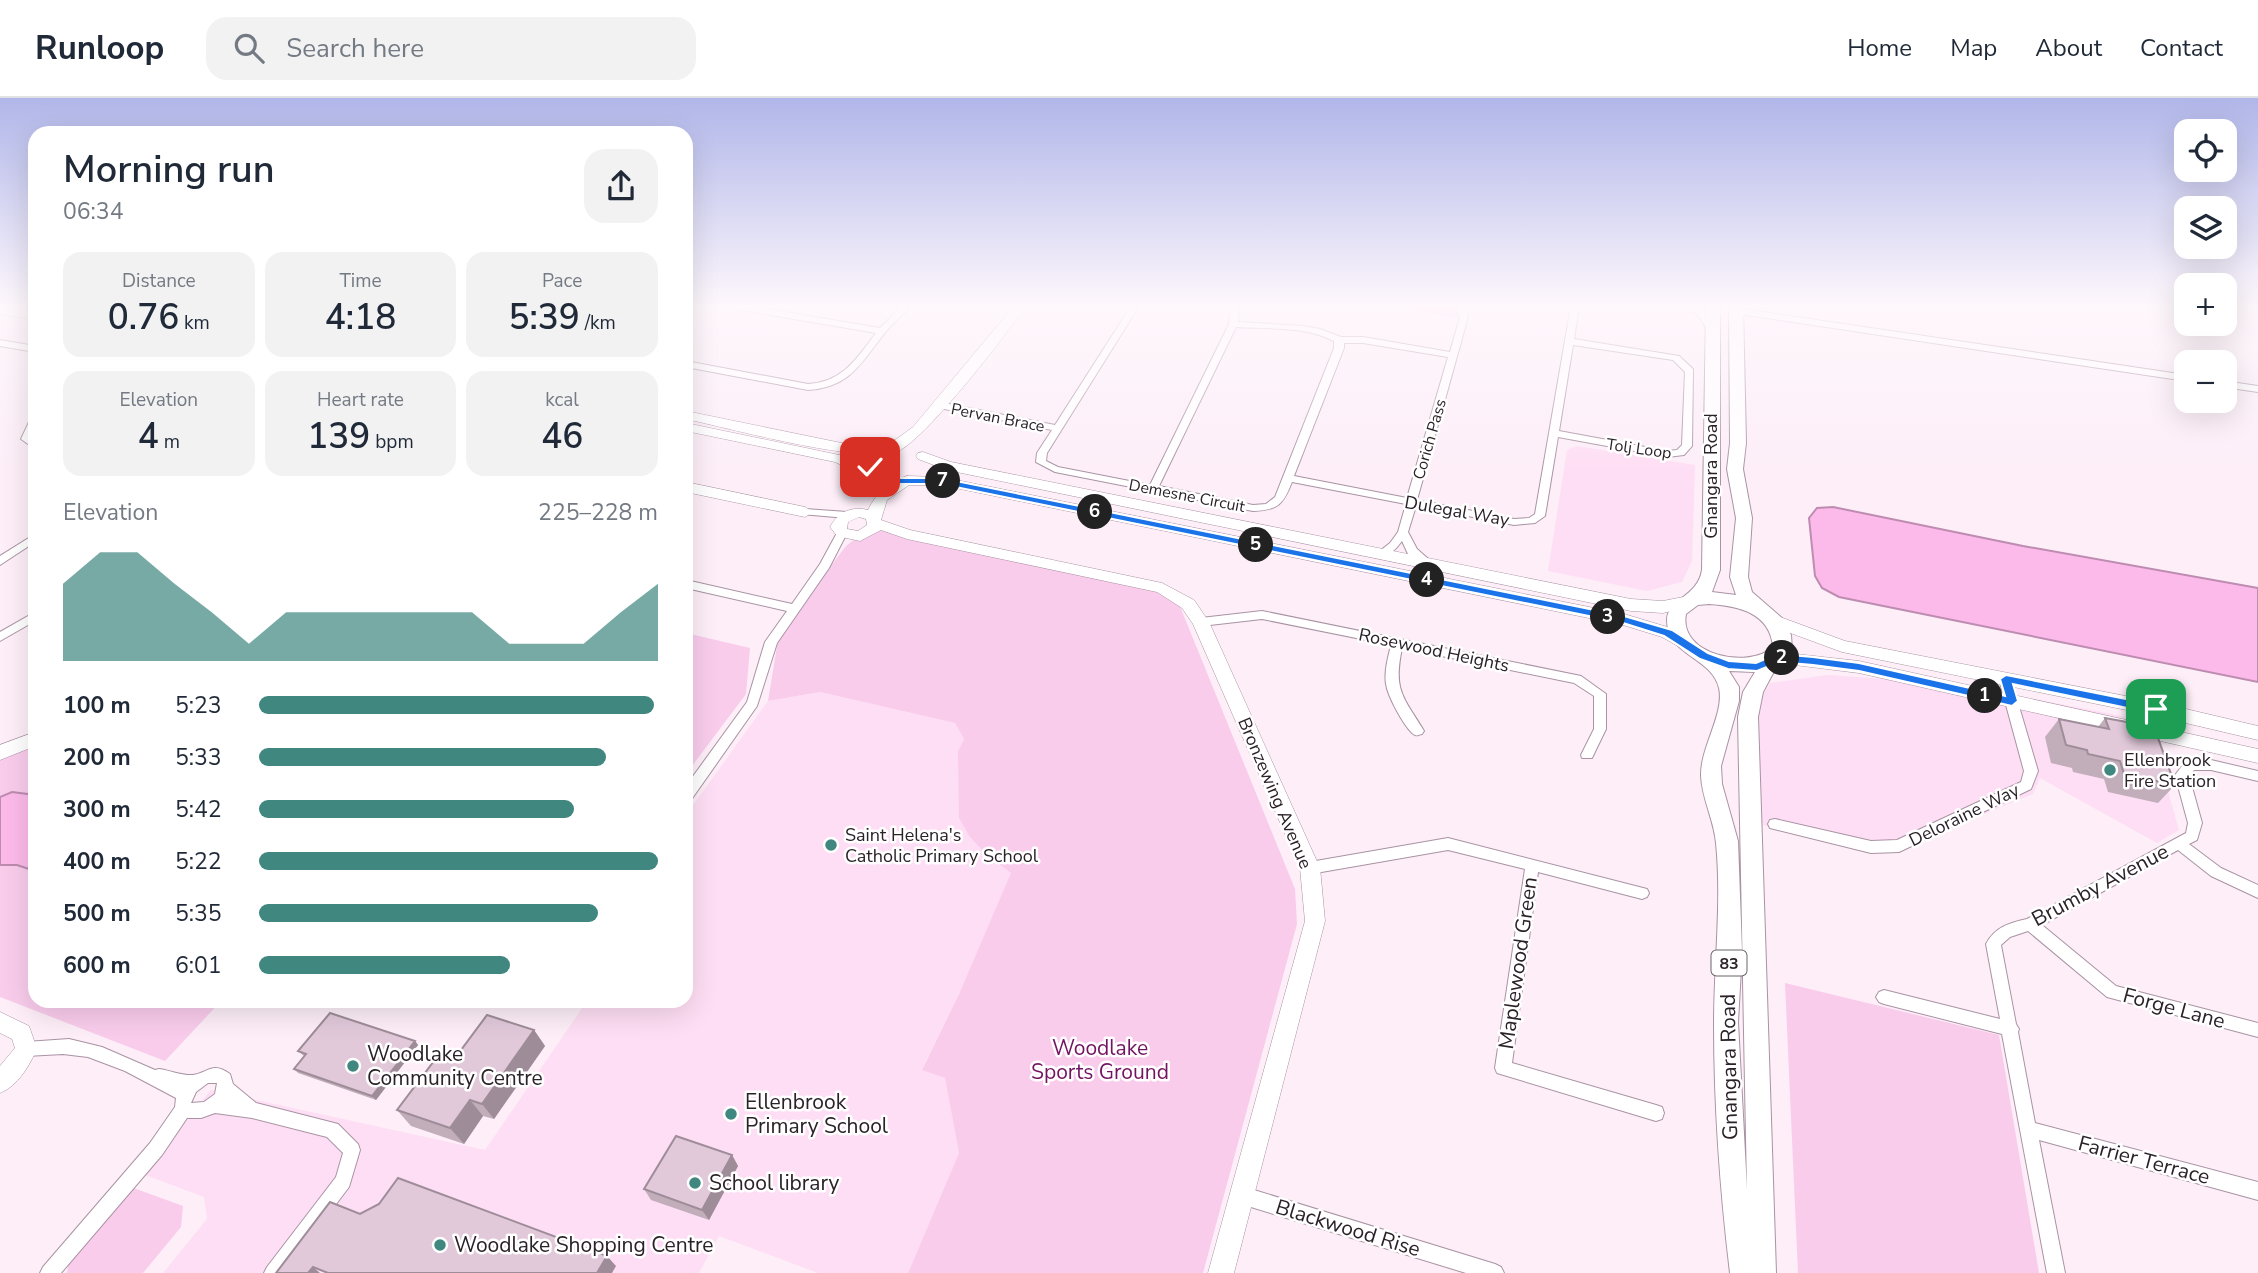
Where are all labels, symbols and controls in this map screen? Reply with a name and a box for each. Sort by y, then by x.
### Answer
search box [206,17,696,80]
text: Runloop [35,26,164,71]
icon: search [230,29,268,67]
text: Search here [286,31,424,66]
text: Home [1847,32,1912,64]
text: Map [1950,32,1997,64]
text: About [2035,32,2102,64]
text: Contact [2140,32,2223,64]
map controls [2174,119,2237,413]
button: locate [2174,119,2237,182]
text: Morning run [63,144,275,195]
button: share [584,149,658,223]
text: 06:34 [63,196,123,227]
button: layers [2174,196,2237,259]
text: Distance [122,268,196,294]
text: Time [339,268,382,294]
text: Pace [542,268,582,294]
button: + [2174,273,2237,336]
text: 0.76 [108,294,179,341]
text: 4:18 [325,294,396,341]
text: 5:39 [509,294,580,341]
text: km [179,310,210,336]
text: /km [580,310,616,336]
button: − [2174,350,2237,413]
text: Elevation [119,387,198,413]
text: Heart rate [317,387,404,413]
text: kcal [545,387,579,413]
street label: Corich Pass [1408,396,1452,482]
street label: Pervan Brace [949,398,1047,438]
text: 4 [138,413,159,460]
text: 139 [307,413,370,460]
text: 46 [541,413,583,460]
street label: Gnangara Road [1699,413,1723,539]
text: m [159,429,180,455]
text: bpm [370,429,414,455]
street label: Tolj Loop [1605,434,1673,464]
pin [840,437,900,497]
icon: check [851,448,889,486]
pin: 7 [926,464,960,498]
text: 7 [937,467,948,493]
street label: Demesne Circuit [1127,474,1247,518]
street label: Dulegal Way [1403,490,1512,532]
pin: 6 [1078,494,1112,530]
text: Elevation [63,497,158,528]
text: 225–228 m [538,497,658,528]
text: 6 [1089,498,1100,524]
pin: 5 [1238,528,1274,562]
text: 5 [1250,531,1261,557]
pin: 4 [1410,562,1444,598]
text: 4 [1421,566,1432,592]
pin: 3 [1590,600,1626,634]
text: 3 [1602,603,1613,629]
street label: Rosewood Heights [1357,622,1511,678]
pin: 2 [1764,640,1800,676]
text: 2 [1776,644,1787,670]
pin: 1 [1968,678,2002,714]
pin [2126,679,2186,739]
text: 1 [1979,682,1990,708]
text: 100 m [63,690,131,721]
text: 5:23 [175,690,222,721]
icon: arrive [2137,690,2175,728]
street label: Bronzewing Avenue [1232,714,1318,872]
text: 200 m [63,742,131,773]
text: 5:33 [175,742,222,773]
place label: Ellenbrook Fire Station [2124,748,2216,793]
marker: Ellenbrook Fire Station [2102,762,2118,778]
street label: Deloraine Way [1905,778,2024,852]
text: 300 m [63,794,131,825]
text: 5:42 [175,794,222,825]
place label: Saint Helena's Catholic Primary School [845,823,1039,868]
marker: Saint Helena's Catholic Primary School [823,837,839,853]
street label: Brumby Avenue [2027,837,2173,933]
text: 400 m [63,846,131,877]
text: 5:22 [175,846,222,877]
street label: Maplewood Green [1492,875,1544,1051]
text: 500 m [63,898,131,929]
text: 5:35 [175,898,222,929]
text: 600 m [63,950,131,981]
text: 6:01 [175,950,222,981]
road number: 83 [1712,950,1746,976]
street label: Forge Lane [2120,981,2228,1035]
street label: Gnangara Road [1714,994,1744,1140]
park label: Woodlake Sports Ground [1031,1034,1169,1086]
place label: Woodlake Community Centre [367,1040,543,1092]
marker: Woodlake Community Centre [345,1058,361,1074]
place label: Ellenbrook Primary School [745,1088,889,1140]
marker: Ellenbrook Primary School [723,1106,739,1122]
street label: Farrier Terrace [2075,1129,2213,1191]
place label: School library [709,1169,840,1197]
marker: School library [687,1175,703,1191]
street label: Blackwood Rise [1272,1193,1424,1263]
place label: Woodlake Shopping Centre [454,1231,714,1259]
marker: Woodlake Shopping Centre [432,1237,448,1253]

